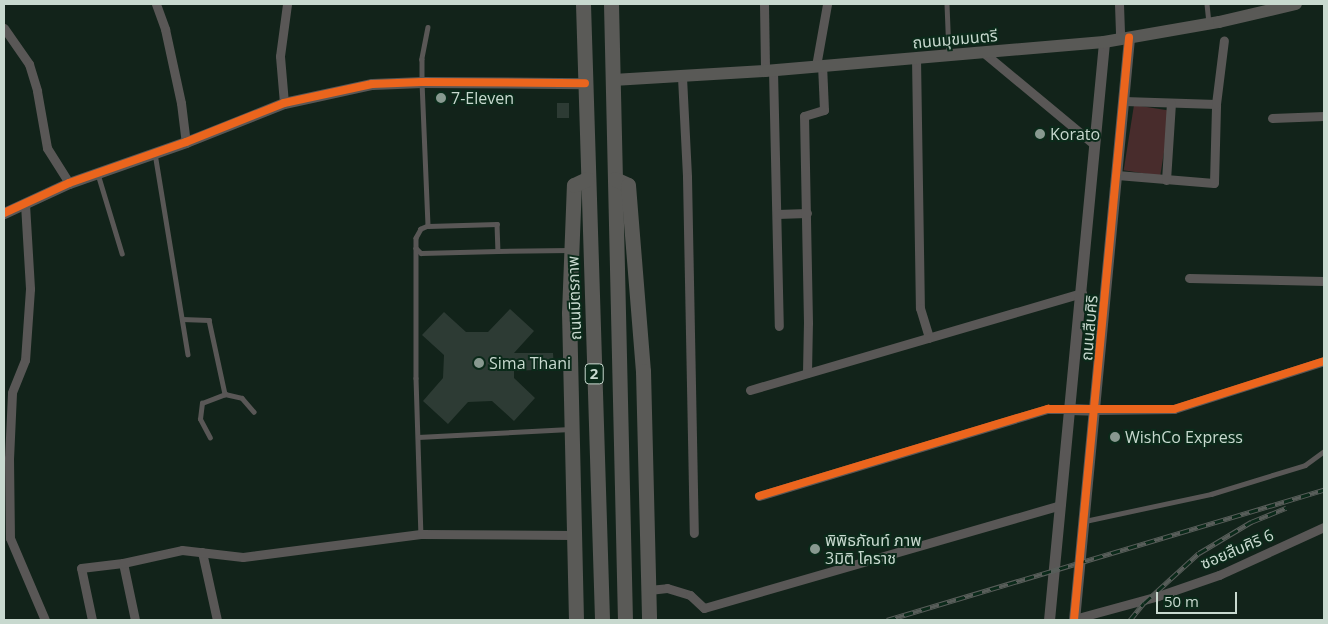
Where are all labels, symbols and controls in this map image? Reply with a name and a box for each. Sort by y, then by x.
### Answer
street label: ถนนมุขมนตรี [912,26,998,52]
place label: 7-Eleven [451,88,514,108]
marker: 7-Eleven [435,92,447,104]
place label: Korato [1050,124,1100,144]
marker: Korato [1034,128,1046,140]
street label: ถนนมิตรภาพ [563,256,585,340]
street label: ถนนสืบศิริ [1077,294,1101,362]
place label: Sima Thani [489,353,571,373]
marker: Sima Thani [473,357,485,369]
road number: 2 [584,362,604,386]
place label: WishCo Express [1125,427,1243,447]
marker: WishCo Express [1109,431,1121,443]
street label: ซอยสืบศิริ 6 [1198,525,1276,573]
place label: พิพิธภัณท์ ภาพ 3มิติ โคราช [825,530,921,568]
marker: พิพิธภัณท์ ภาพ 3มิติ โคราช [809,543,821,555]
scale bar [1158,582,1239,614]
text: 50 m [1164,591,1199,611]

